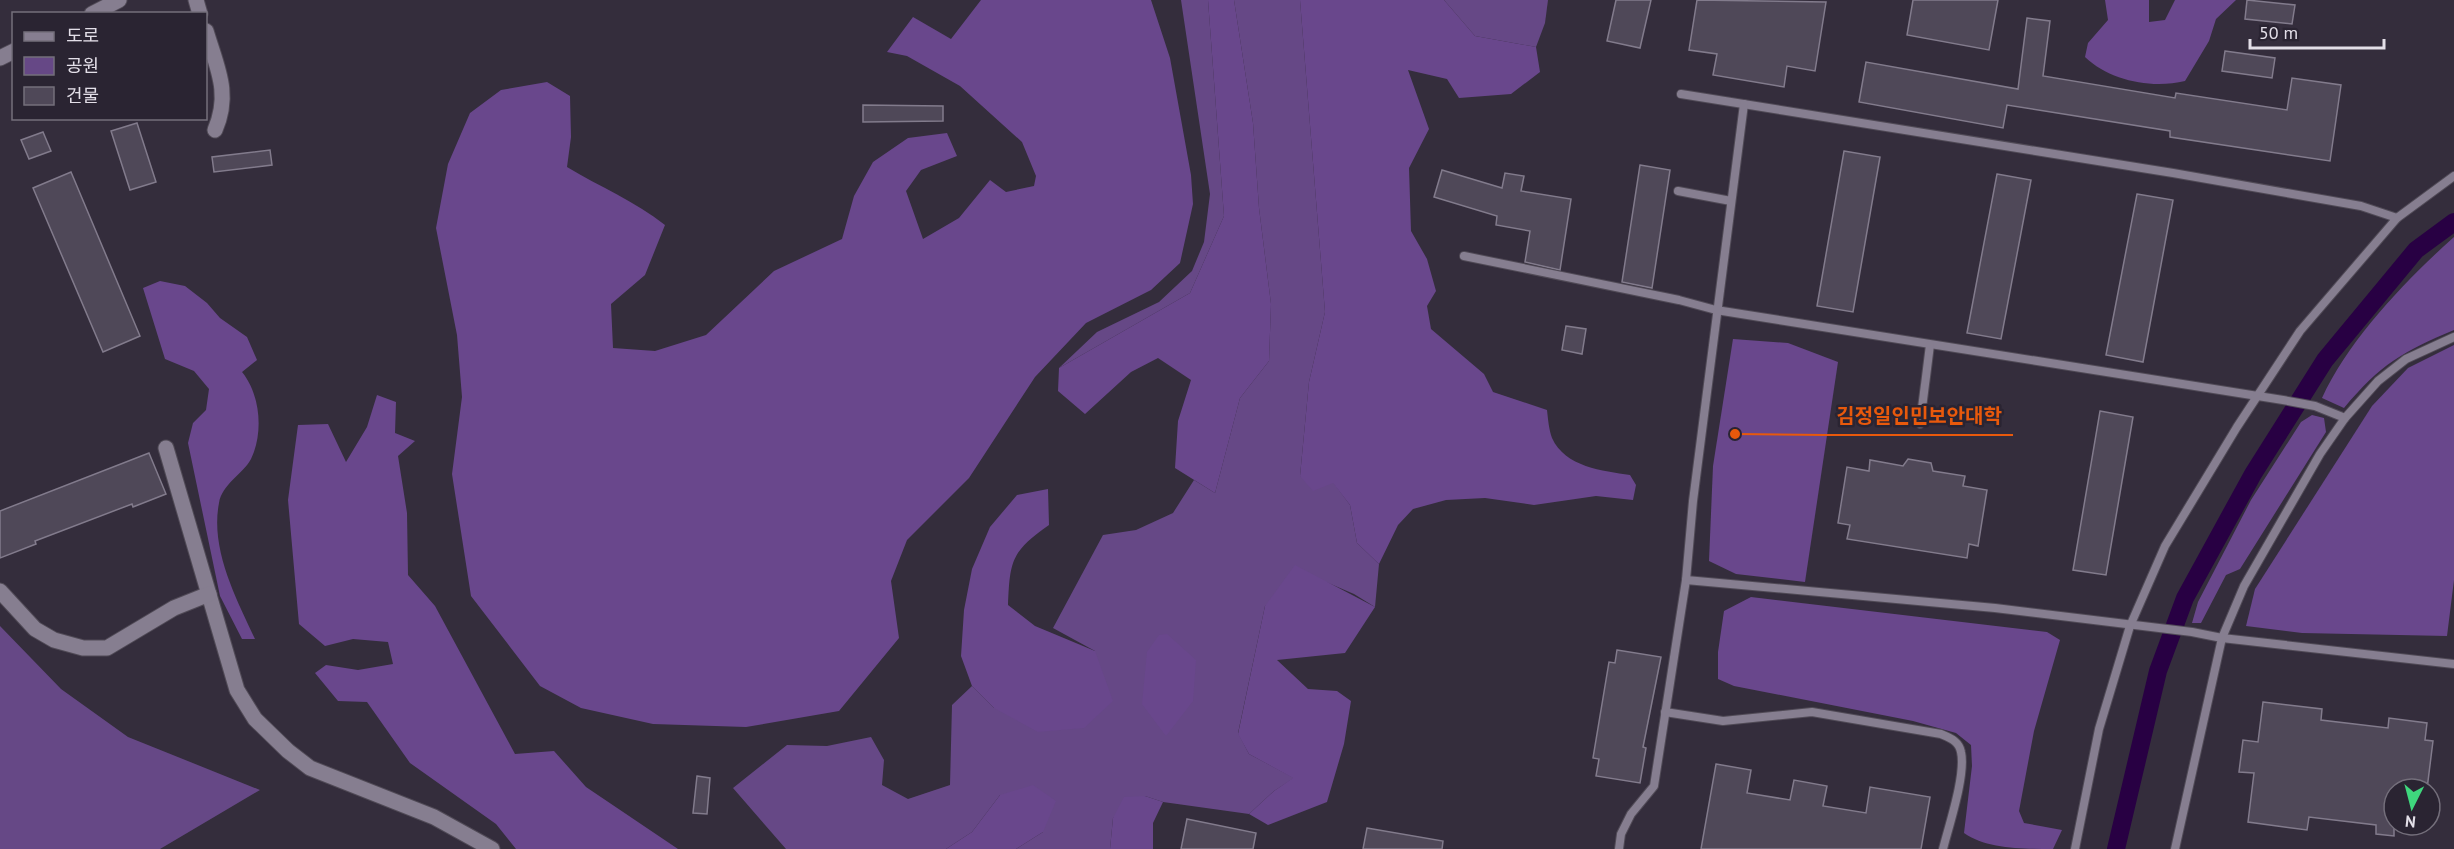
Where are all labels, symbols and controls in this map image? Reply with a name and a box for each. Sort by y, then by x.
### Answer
legend [12,12,207,120]
scale bar [2250,12,2384,50]
text: 50 m [2259,21,2298,44]
text: 도로 [66,24,99,47]
text: 공원 [66,54,99,77]
text: 건물 [66,84,99,107]
callout: 김정일인민보안대학 [1824,397,2013,435]
text: 김정일인민보안대학 [1836,403,2002,429]
north arrow [2382,777,2442,837]
text: N [2404,811,2417,832]

